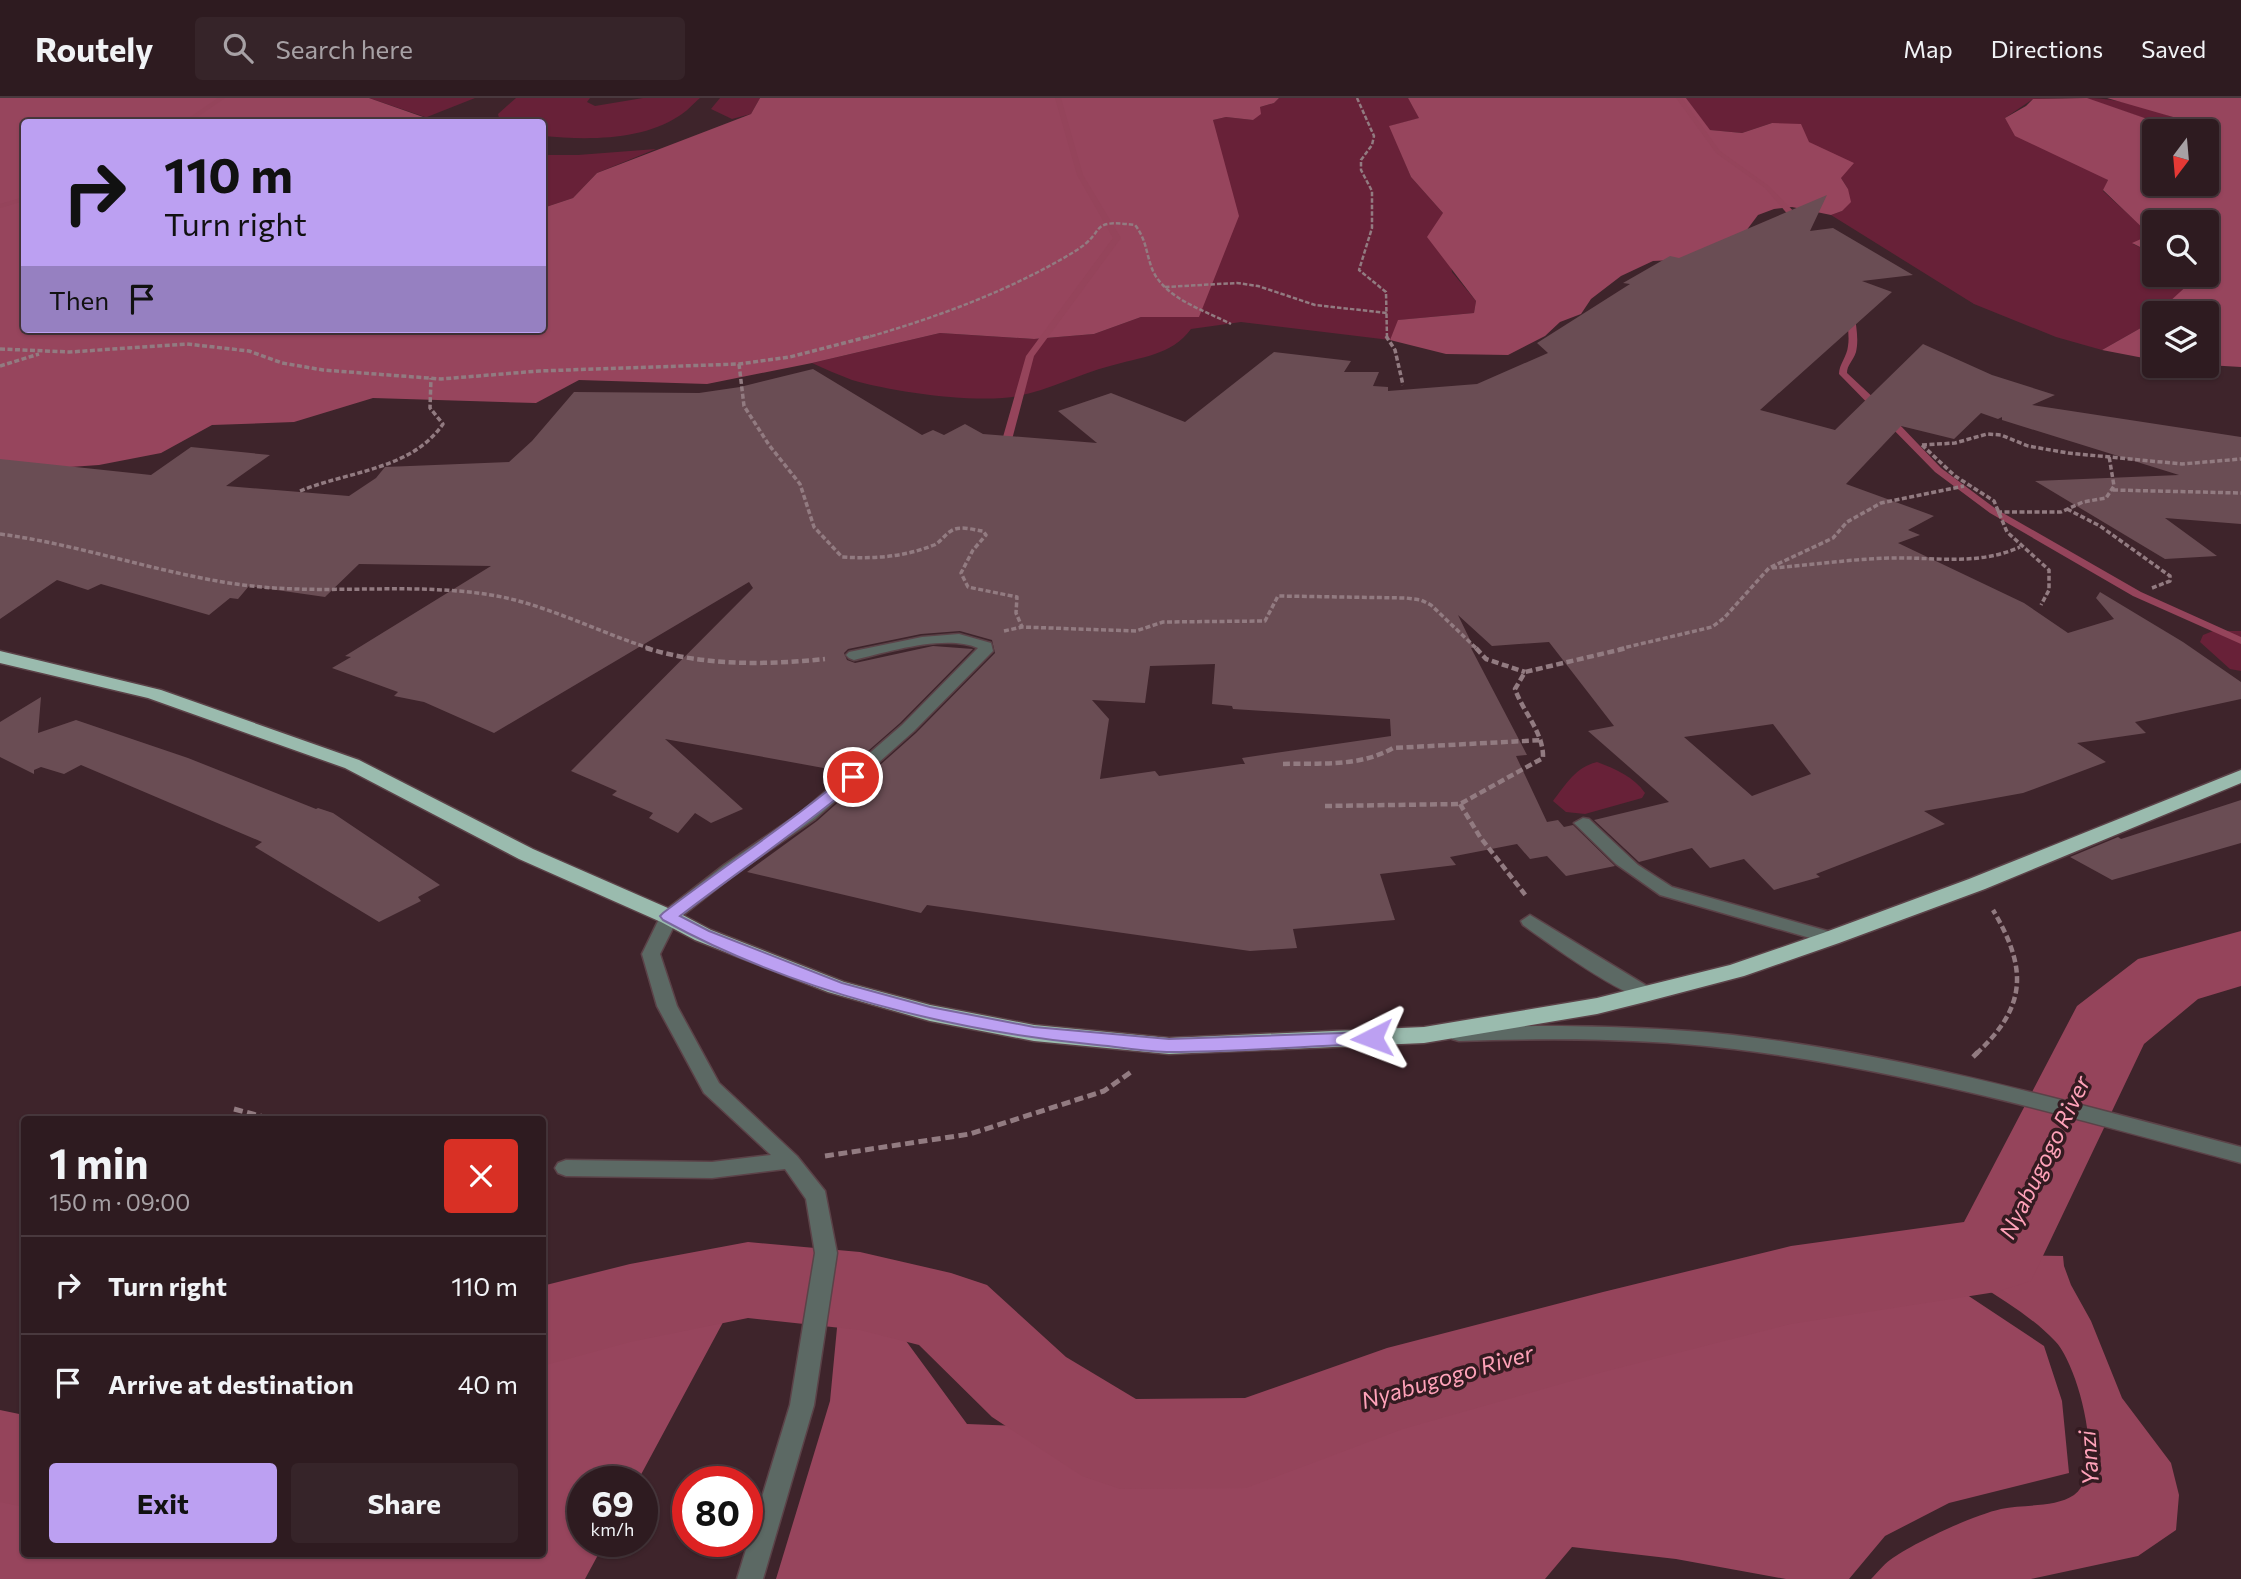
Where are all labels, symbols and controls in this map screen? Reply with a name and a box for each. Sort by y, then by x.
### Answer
search box [195,17,685,80]
text: Routely [35,28,153,69]
icon: search [219,29,257,67]
text: Search here [275,33,413,64]
text: Map [1903,34,1953,63]
text: Directions [1991,34,2103,63]
text: Saved [2141,34,2206,63]
north arrow [2142,119,2219,196]
map controls [2142,119,2219,378]
text: 110 m [164,143,293,203]
icon: right [49,147,140,238]
text: Turn right [164,203,307,243]
button: search [2142,210,2219,287]
icon: arrive [123,280,161,318]
text: Then [49,284,109,315]
button: layers [2142,301,2219,378]
pin [823,747,883,807]
icon: arrive [834,758,872,796]
position arrow [1335,1001,1409,1075]
water label: Nyabugogo River [1992,1070,2096,1243]
text: 1 min [49,1136,149,1188]
button: close [444,1139,518,1213]
text: 150 m · 09:00 [49,1188,190,1216]
icon: right [49,1266,87,1304]
text: Turn right [108,1270,227,1301]
text: 110 m [451,1270,518,1301]
water label: Nyabugogo River [1358,1338,1537,1414]
icon: arrive [49,1364,87,1402]
text: Arrive at destination [108,1368,354,1399]
text: 40 m [458,1368,518,1399]
water label: Yanzi [2072,1428,2104,1487]
button: Exit [49,1463,277,1543]
button: Share [291,1463,518,1543]
speed limit sign: 80 [672,1466,763,1557]
text: 69 [591,1481,634,1524]
text: km/h [591,1518,634,1540]

